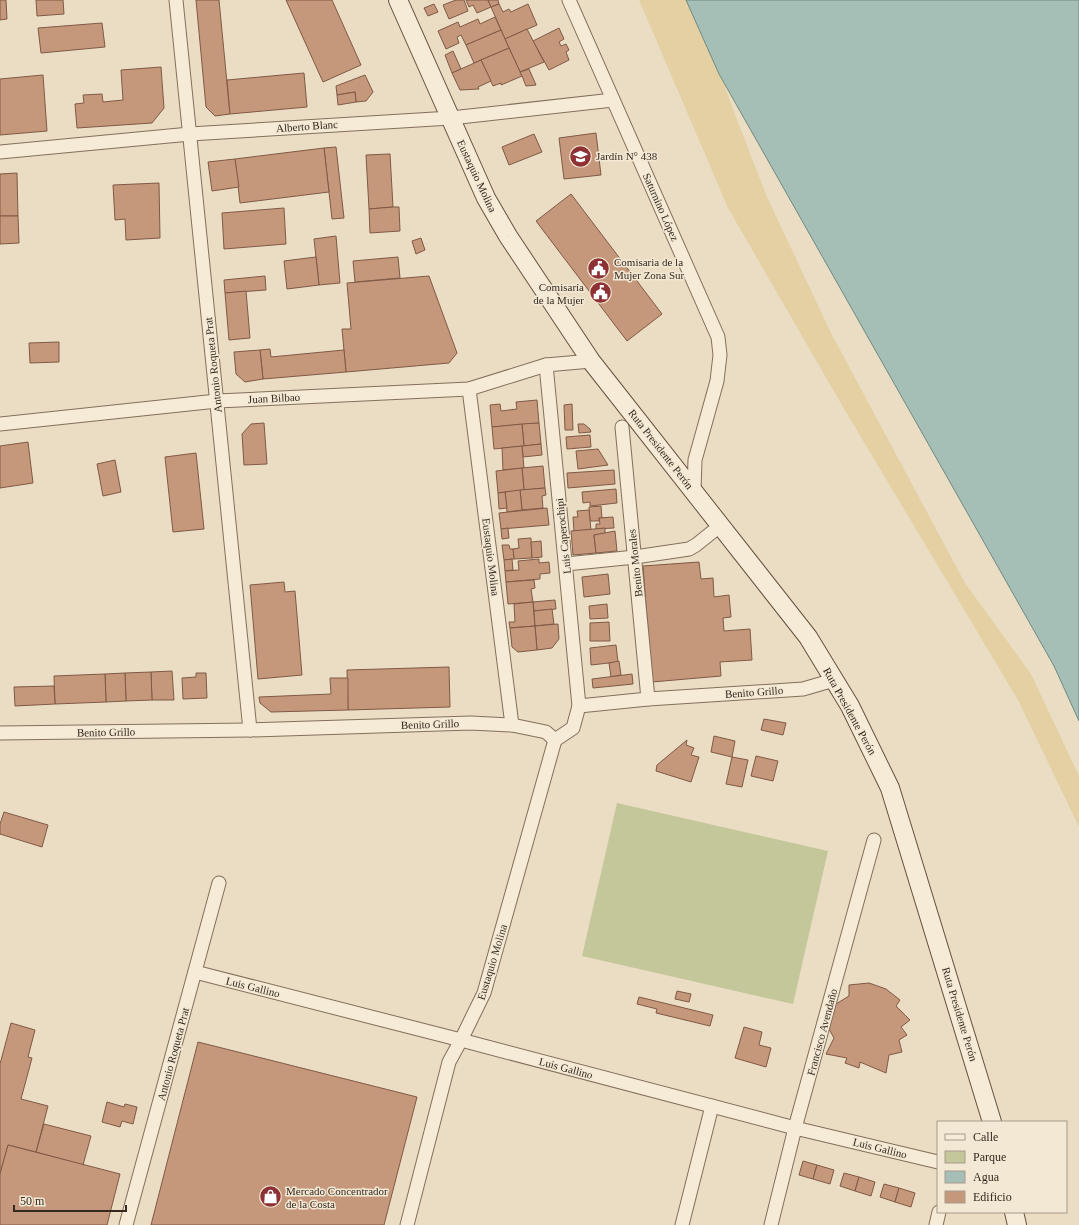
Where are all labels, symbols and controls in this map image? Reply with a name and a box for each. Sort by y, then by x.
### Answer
street label: Alberto Blanc [276,118,338,134]
street label: Eustaquio Molina [455,138,499,214]
school or university icon: Jardín N° 438 [568,143,594,169]
place label: Jardín N° 438 [596,150,658,162]
street label: Saturnino López [641,171,681,243]
public building icon: Comisaria de la Mujer Zona Sur [586,255,612,281]
place label: Comisaria de la Mujer Zona Sur [614,256,685,281]
public building icon: Comisaría de la Mujer [587,280,613,306]
place label: Comisaría de la Mujer [533,281,584,306]
street label: Antonio Roqueta Prat [202,317,224,413]
street label: Juan Bilbao [248,391,301,405]
street label: Ruta Presidente Perón [626,407,696,492]
street label: Luis Caperochipi [553,498,573,574]
street label: Eustaquio Molina [480,517,502,597]
street label: Benito Morales [625,528,645,598]
street label: Ruta Presidente Perón [821,665,879,757]
street label: Benito Grillo [724,684,784,700]
street label: Benito Grillo [401,717,460,731]
street label: Benito Grillo [77,725,136,739]
street label: Eustaquio Molina [475,923,509,1001]
street label: Ruta Presidente Perón [940,965,980,1063]
street label: Luis Gallino [225,974,282,1000]
street label: Francisco Avendaño [805,987,839,1077]
street label: Antonio Roqueta Prat [155,1006,191,1102]
street label: Luis Gallino [538,1055,595,1081]
legend [937,1121,1067,1213]
text: Calle [973,1130,998,1144]
street label: Luis Gallino [852,1135,909,1161]
text: Parque [973,1150,1006,1164]
text: Agua [973,1170,1000,1184]
shop icon: Mercado Concentrador de la Costa [257,1184,283,1210]
place label: Mercado Concentrador de la Costa [286,1185,388,1210]
scale bar [14,1187,126,1213]
text: Edificio [973,1190,1012,1204]
text: 50 m [20,1194,45,1208]

